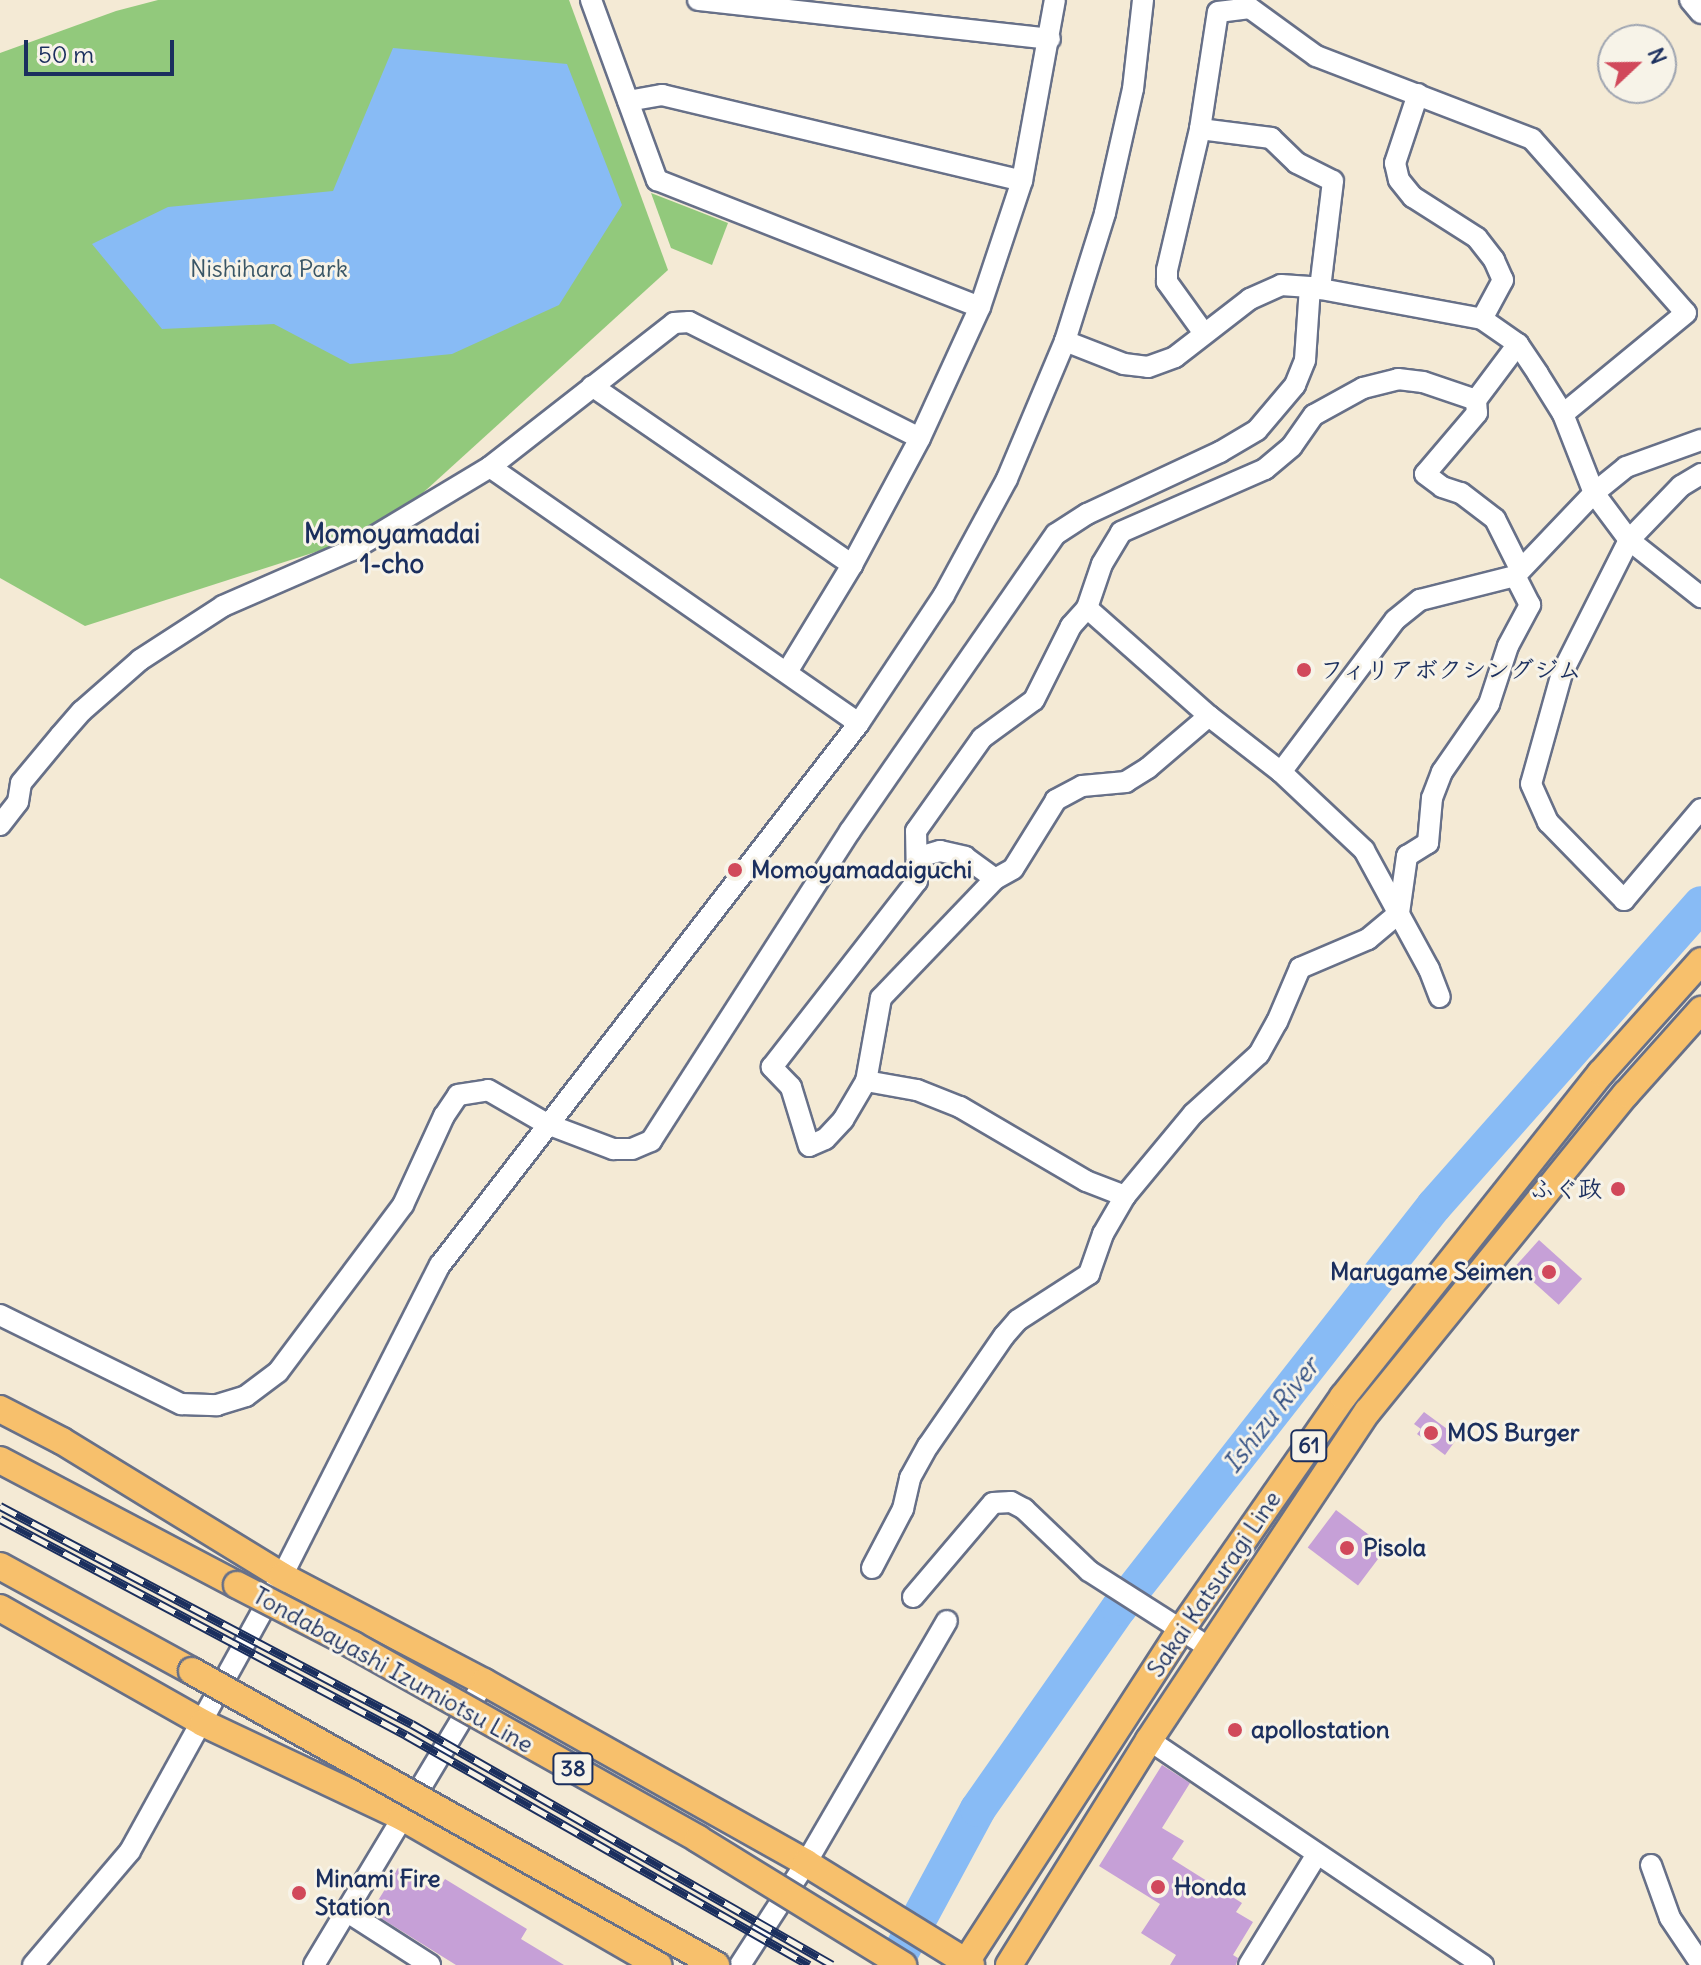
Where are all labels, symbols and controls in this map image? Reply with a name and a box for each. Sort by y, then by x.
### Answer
scale bar [28,24,178,74]
north arrow [1597,24,1677,104]
text: 50 m [38,39,94,69]
text: N [1642,43,1673,68]
park label: Nishihara Park [190,255,348,283]
district label: Momoyamadai 1-cho [304,518,480,580]
place label: フィリアボクシングジム [1320,656,1584,684]
marker: フィリアボクシングジム [1295,661,1313,679]
place label: Momoyamadaiguchi [751,856,972,884]
marker: Momoyamadaiguchi [726,861,744,879]
place label: ふぐ政 [1530,1175,1602,1203]
marker: ふぐ政 [1609,1180,1627,1198]
place label: Marugame Seimen [1330,1258,1533,1286]
marker: Marugame Seimen [1540,1263,1558,1281]
water label: Ishizu River [1216,1351,1326,1479]
place label: MOS Burger [1447,1419,1580,1447]
marker: MOS Burger [1422,1424,1440,1442]
road number: 61 [1289,1428,1329,1464]
street label: Sakai Katsuragi Line [1141,1486,1287,1682]
place label: Pisola [1363,1534,1426,1562]
marker: Pisola [1338,1539,1356,1557]
street label: Tondabayashi Izumiotsu Line [248,1581,538,1759]
place label: apollostation [1251,1716,1390,1744]
marker: apollostation [1226,1721,1244,1739]
road number: 38 [551,1751,595,1787]
place label: Minami Fire Station [315,1865,440,1921]
place label: Honda [1174,1873,1246,1901]
marker: Honda [1149,1878,1167,1896]
marker: Minami Fire Station [290,1884,308,1902]

